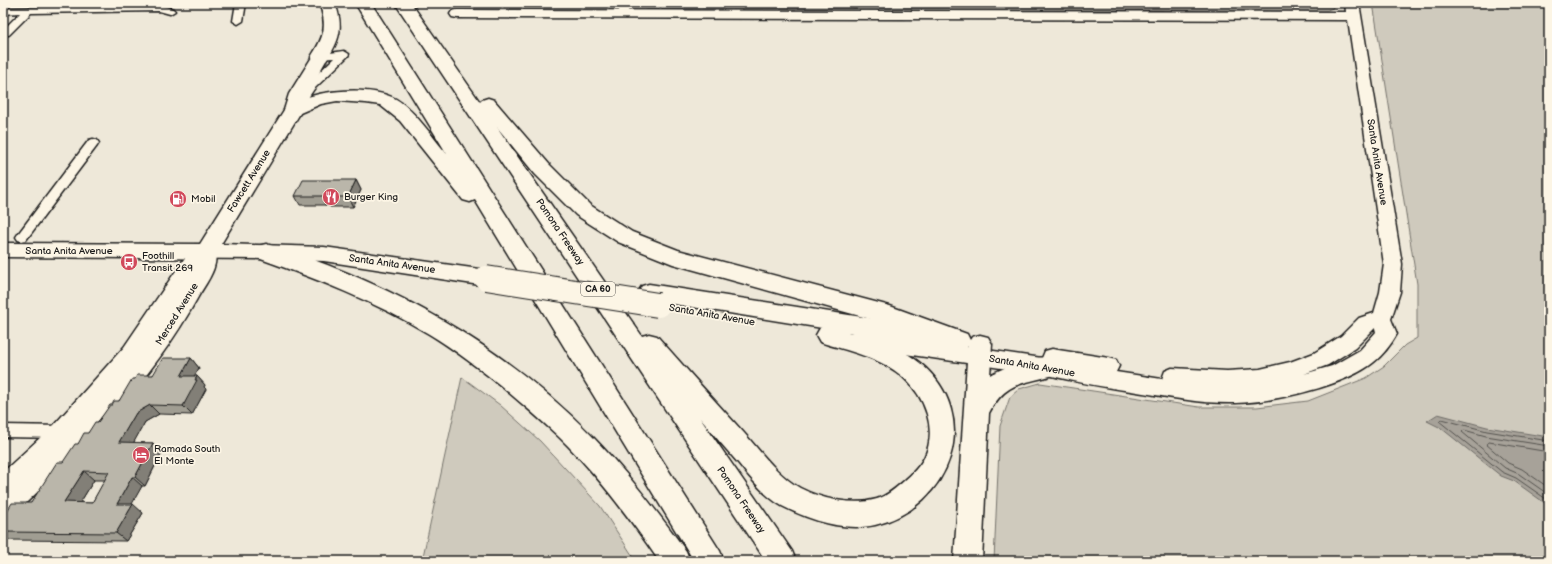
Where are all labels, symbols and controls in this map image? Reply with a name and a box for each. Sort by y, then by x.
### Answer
street label: Santa Anita Avenue [1364,118,1390,206]
street label: Fawcett Avenue [225,147,273,215]
restaurant icon: Burger King [321,187,341,207]
fuel station icon: Mobil [168,189,188,209]
place label: Burger King [344,191,398,203]
place label: Mobil [191,193,216,205]
street label: Pomona Freeway [533,196,587,268]
street label: Santa Anita Avenue [25,245,113,257]
place label: Foothill Transit 269 [142,250,193,274]
bus stop icon: Foothill Transit 269 [119,252,139,272]
street label: Santa Anita Avenue [348,252,436,276]
street label: Merced Avenue [153,281,201,347]
road number: CA 60 [581,282,615,296]
street label: Santa Anita Avenue [668,302,756,328]
street label: Santa Anita Avenue [988,353,1076,379]
place label: Ramada South El Monte [154,443,221,467]
hotel icon: Ramada South El Monte [131,445,151,465]
street label: Pomona Freeway [714,464,768,536]

